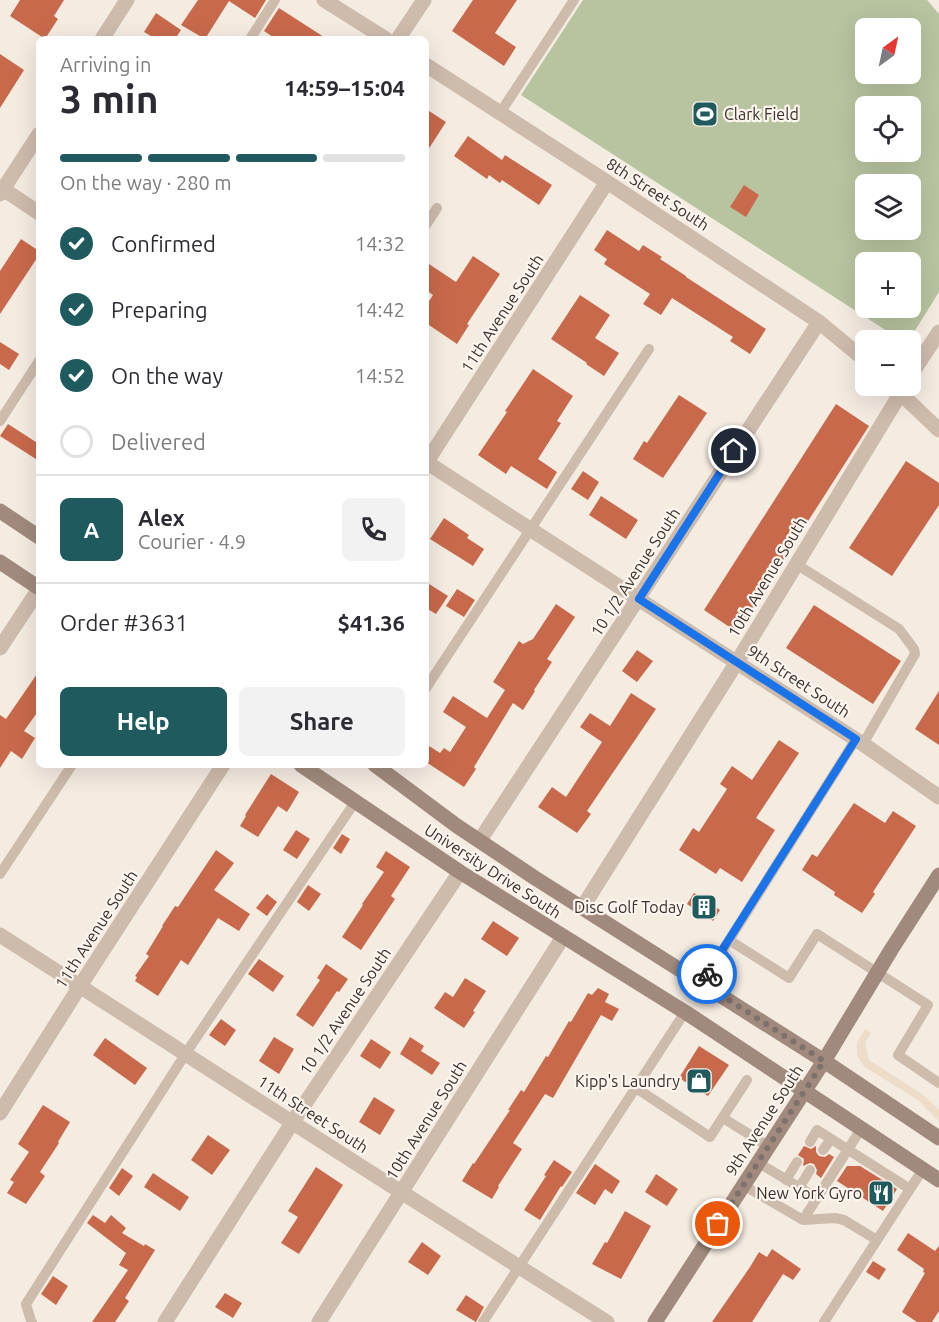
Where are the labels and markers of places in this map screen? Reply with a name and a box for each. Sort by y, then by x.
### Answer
sports icon: Clark Field [690,99,720,129]
place label: Clark Field [724,105,799,123]
pin [708,425,759,476]
building icon: Disc Golf Today [689,892,719,922]
place label: Disc Golf Today [574,898,684,916]
shop icon: Kipp's Laundry [684,1066,714,1096]
place label: Kipp's Laundry [575,1072,680,1090]
restaurant icon: New York Gyro [866,1178,896,1208]
place label: New York Gyro [756,1184,862,1202]
pin [692,1198,743,1249]

